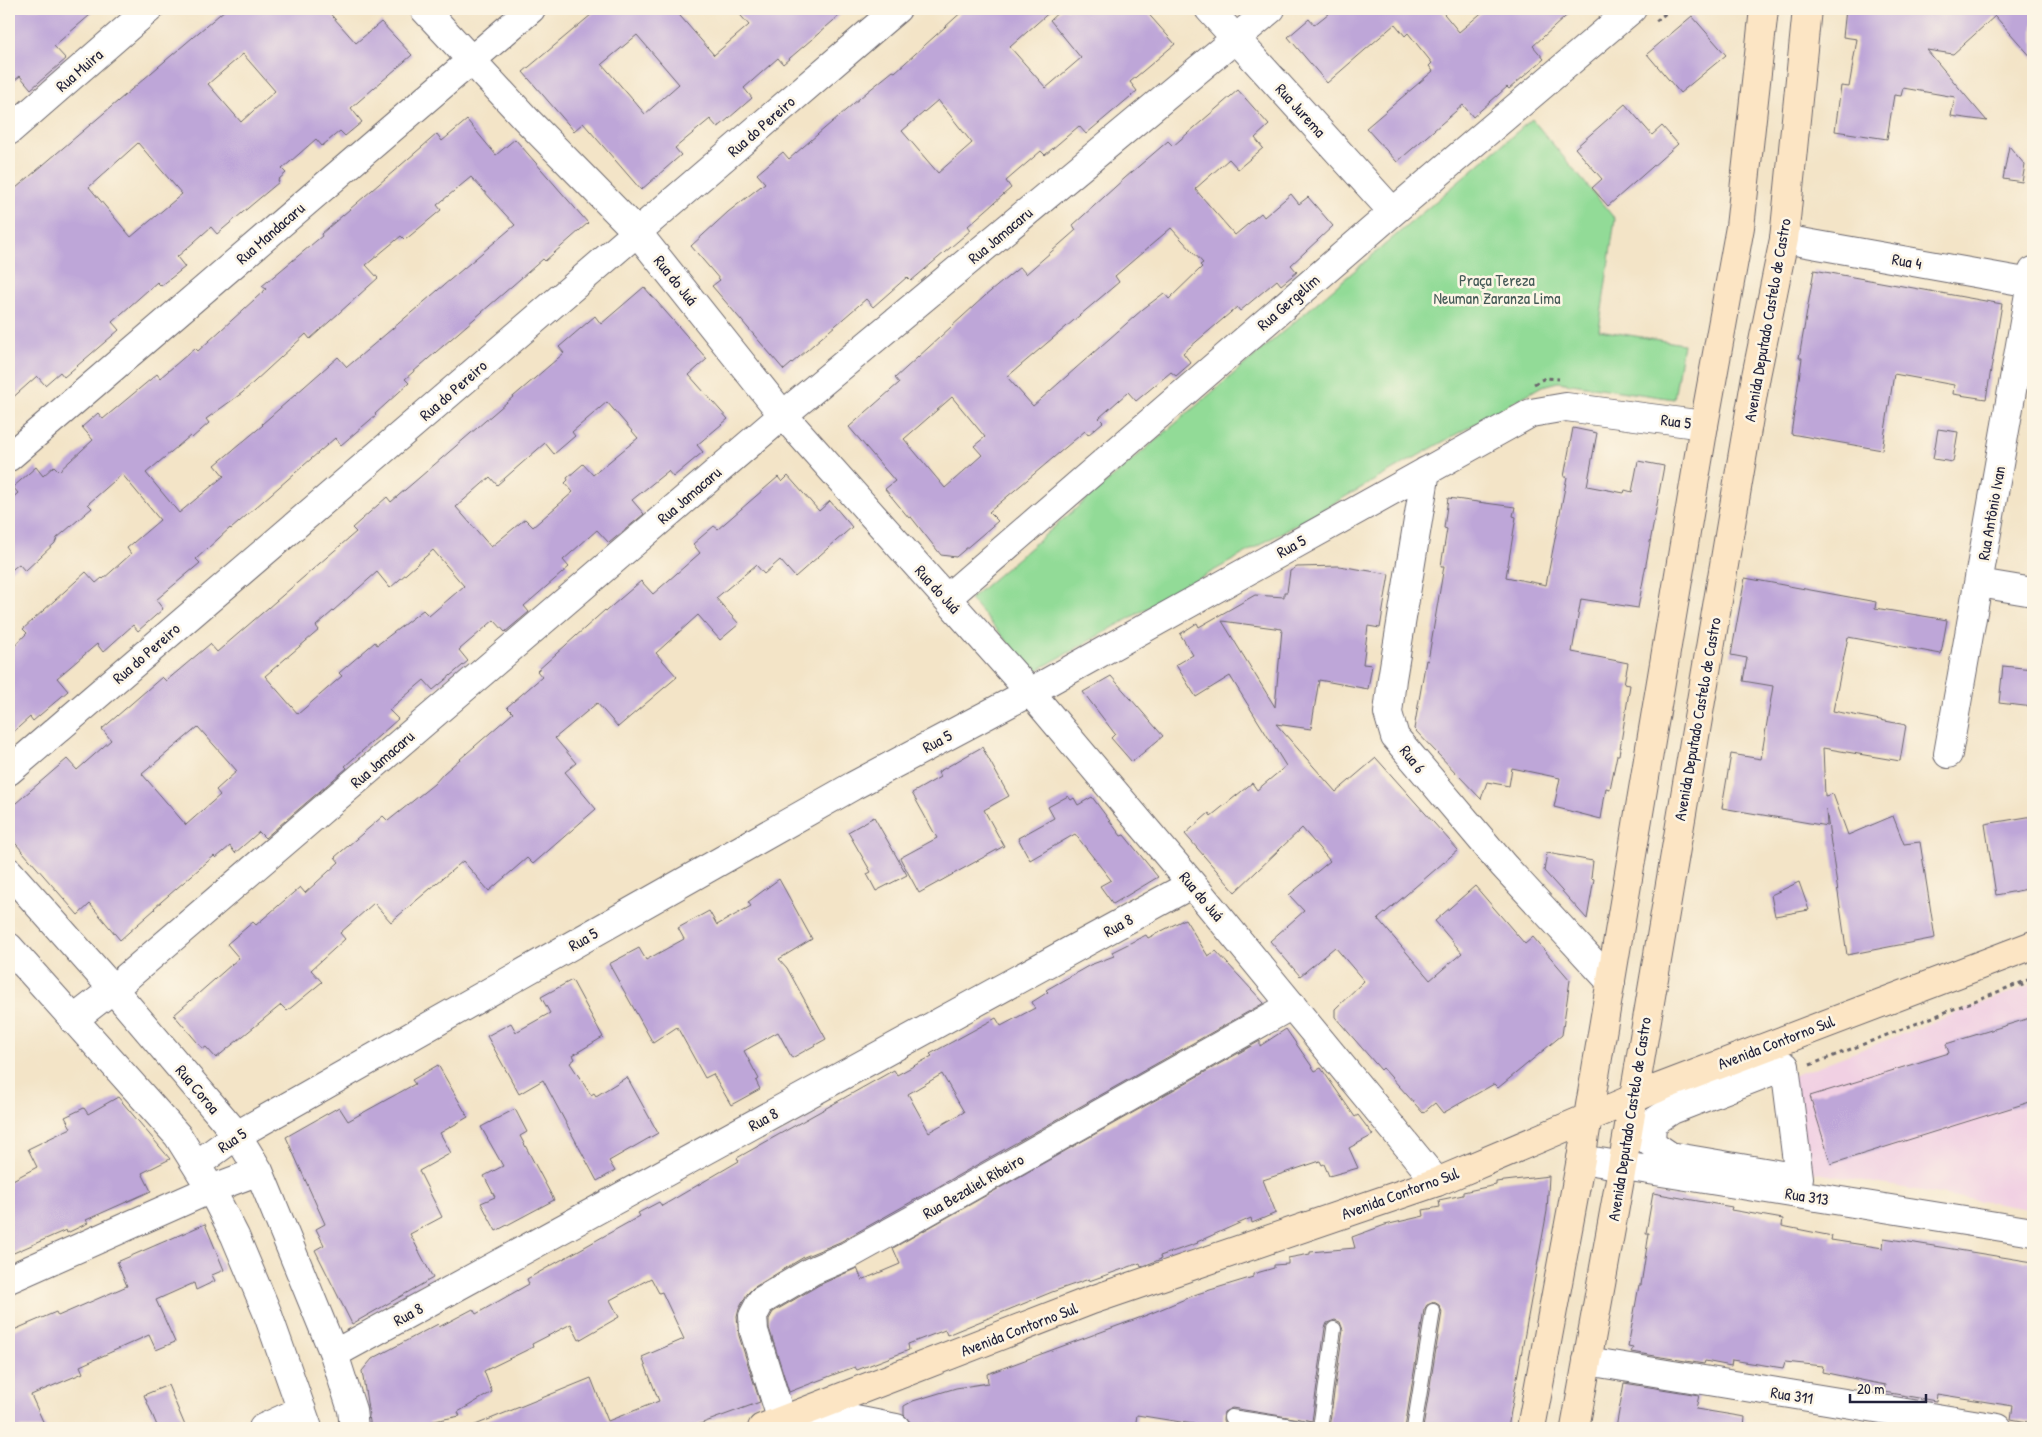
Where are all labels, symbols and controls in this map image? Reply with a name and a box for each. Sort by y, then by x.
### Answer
street label: Rua Muira [51,43,107,97]
street label: Rua Jurema [1271,78,1331,142]
street label: Rua do Pereiro [723,90,800,161]
street label: Rua Mandacaru [231,197,309,269]
street label: Rua Jamacaru [963,201,1037,269]
street label: Avenida Deputado Castelo de Castro [1738,216,1796,423]
street label: Rua 4 [1891,248,1923,274]
street label: Rua do Juá [649,250,703,310]
street label: Rua Gergelim [1252,269,1324,335]
park label: Praça Tereza Neuman Zaranza Lima [1434,269,1560,309]
street label: Rua do Pereiro [415,354,492,425]
street label: Rua 5 [1660,408,1693,434]
street label: Rua Jamacaru [652,461,726,529]
street label: Rua Antônio Ivan [1972,464,2010,562]
street label: Rua 5 [1272,529,1310,563]
street label: Rua do Juá [910,560,966,618]
street label: Avenida Deputado Castelo de Castro [1668,615,1726,822]
street label: Rua do Pereiro [108,617,185,688]
street label: Rua 5 [918,724,956,758]
street label: Rua Jamacaru [345,725,419,793]
street label: Rua 6 [1395,740,1431,778]
street label: Rua do Juá [1175,866,1229,926]
street label: Rua 8 [1099,908,1137,942]
street label: Rua 5 [564,922,602,956]
street label: Avenida Contorno Sul [1714,1009,1838,1074]
street label: Avenida Deputado Castelo de Castro [1602,1015,1656,1222]
street label: Rua Coroa [171,1060,225,1118]
street label: Rua 8 [744,1102,782,1136]
street label: Rua 5 [213,1122,251,1158]
street label: Rua Bezaliel Ribeiro [918,1148,1028,1224]
street label: Avenida Contorno Sul [1338,1161,1462,1224]
street label: Rua 313 [1784,1182,1830,1210]
street label: Avenida Contorno Sul [957,1296,1081,1361]
street label: Rua 8 [389,1297,427,1331]
scale bar [1850,1372,1926,1404]
text: 20 m [1857,1378,1884,1399]
street label: Rua 311 [1769,1381,1815,1409]

